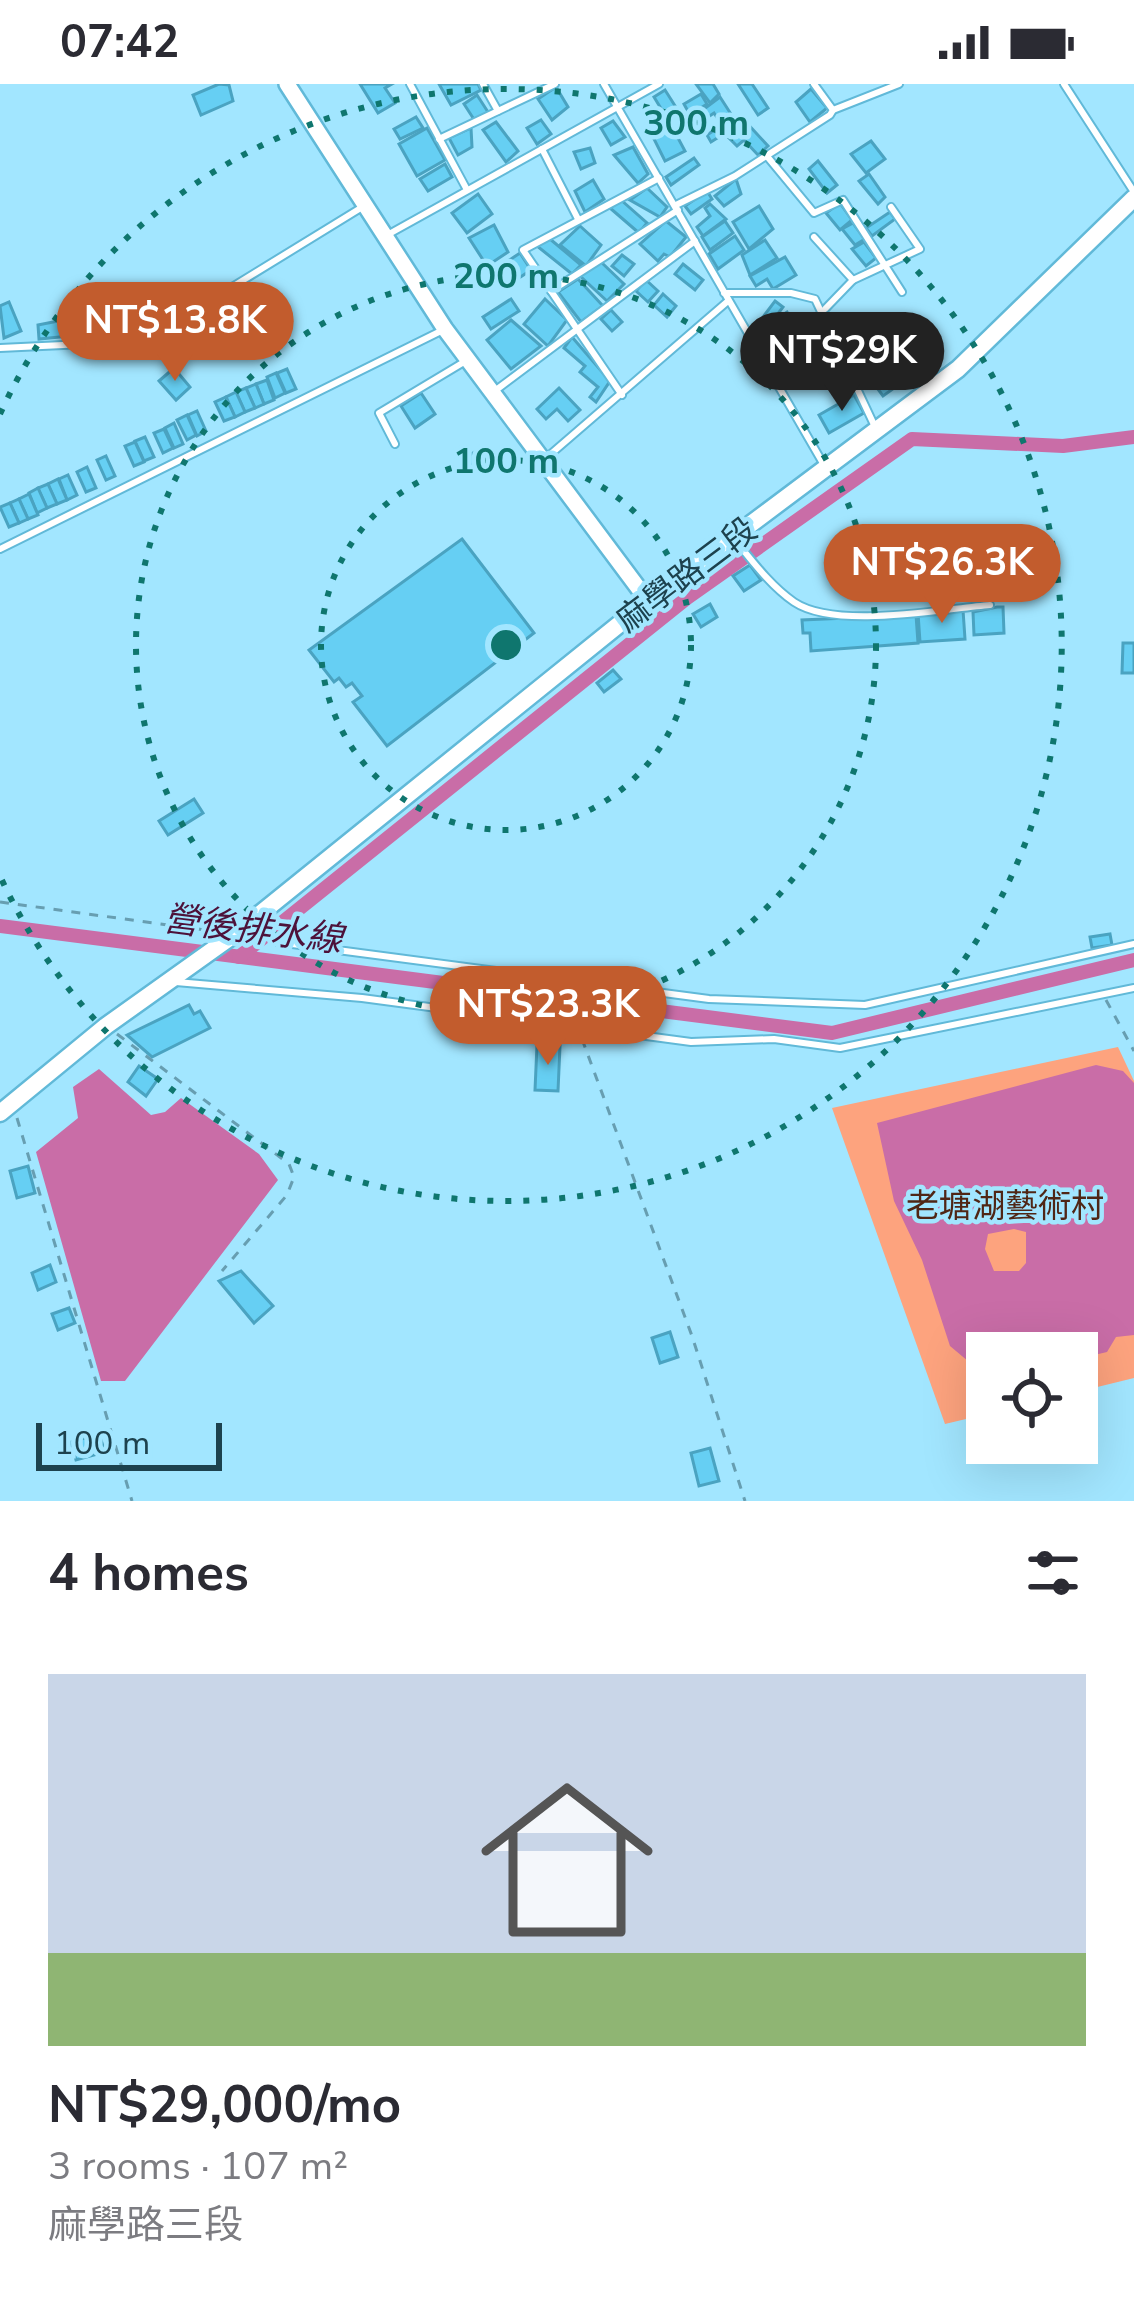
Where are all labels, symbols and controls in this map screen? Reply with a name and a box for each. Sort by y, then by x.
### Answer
text: 07:42 [60,12,179,73]
text: 300 m [643,99,749,148]
text: 200 m [453,252,559,301]
pin: NT$13.8K [51,282,299,384]
text: NT$13.8K [84,294,266,347]
pin: NT$29K [744,312,940,414]
text: NT$29K [767,324,917,377]
text: 100 m [453,437,559,486]
street label: 麻學路三段 [607,508,766,643]
pin: NT$26.3K [818,524,1066,626]
text: NT$26.3K [851,536,1033,589]
centre of rings [485,624,527,666]
water label: 營後排水線 [160,894,349,965]
pin: NT$23.3K [424,966,672,1068]
text: NT$23.3K [457,978,639,1031]
park label: 老塘湖藝術村 [906,1184,1104,1229]
map controls [966,1332,1098,1464]
button: locate [966,1332,1098,1464]
scale bar [36,1417,222,1470]
text: 100 m [54,1421,150,1466]
text: 4 homes [48,1538,249,1608]
icon: filters [1020,1540,1086,1606]
icon: home [459,1752,675,1968]
text: NT$29,000/mo [48,2070,401,2140]
text: 3 rooms · 107 m² [48,2140,348,2193]
text: 麻學路三段 [48,2199,243,2252]

